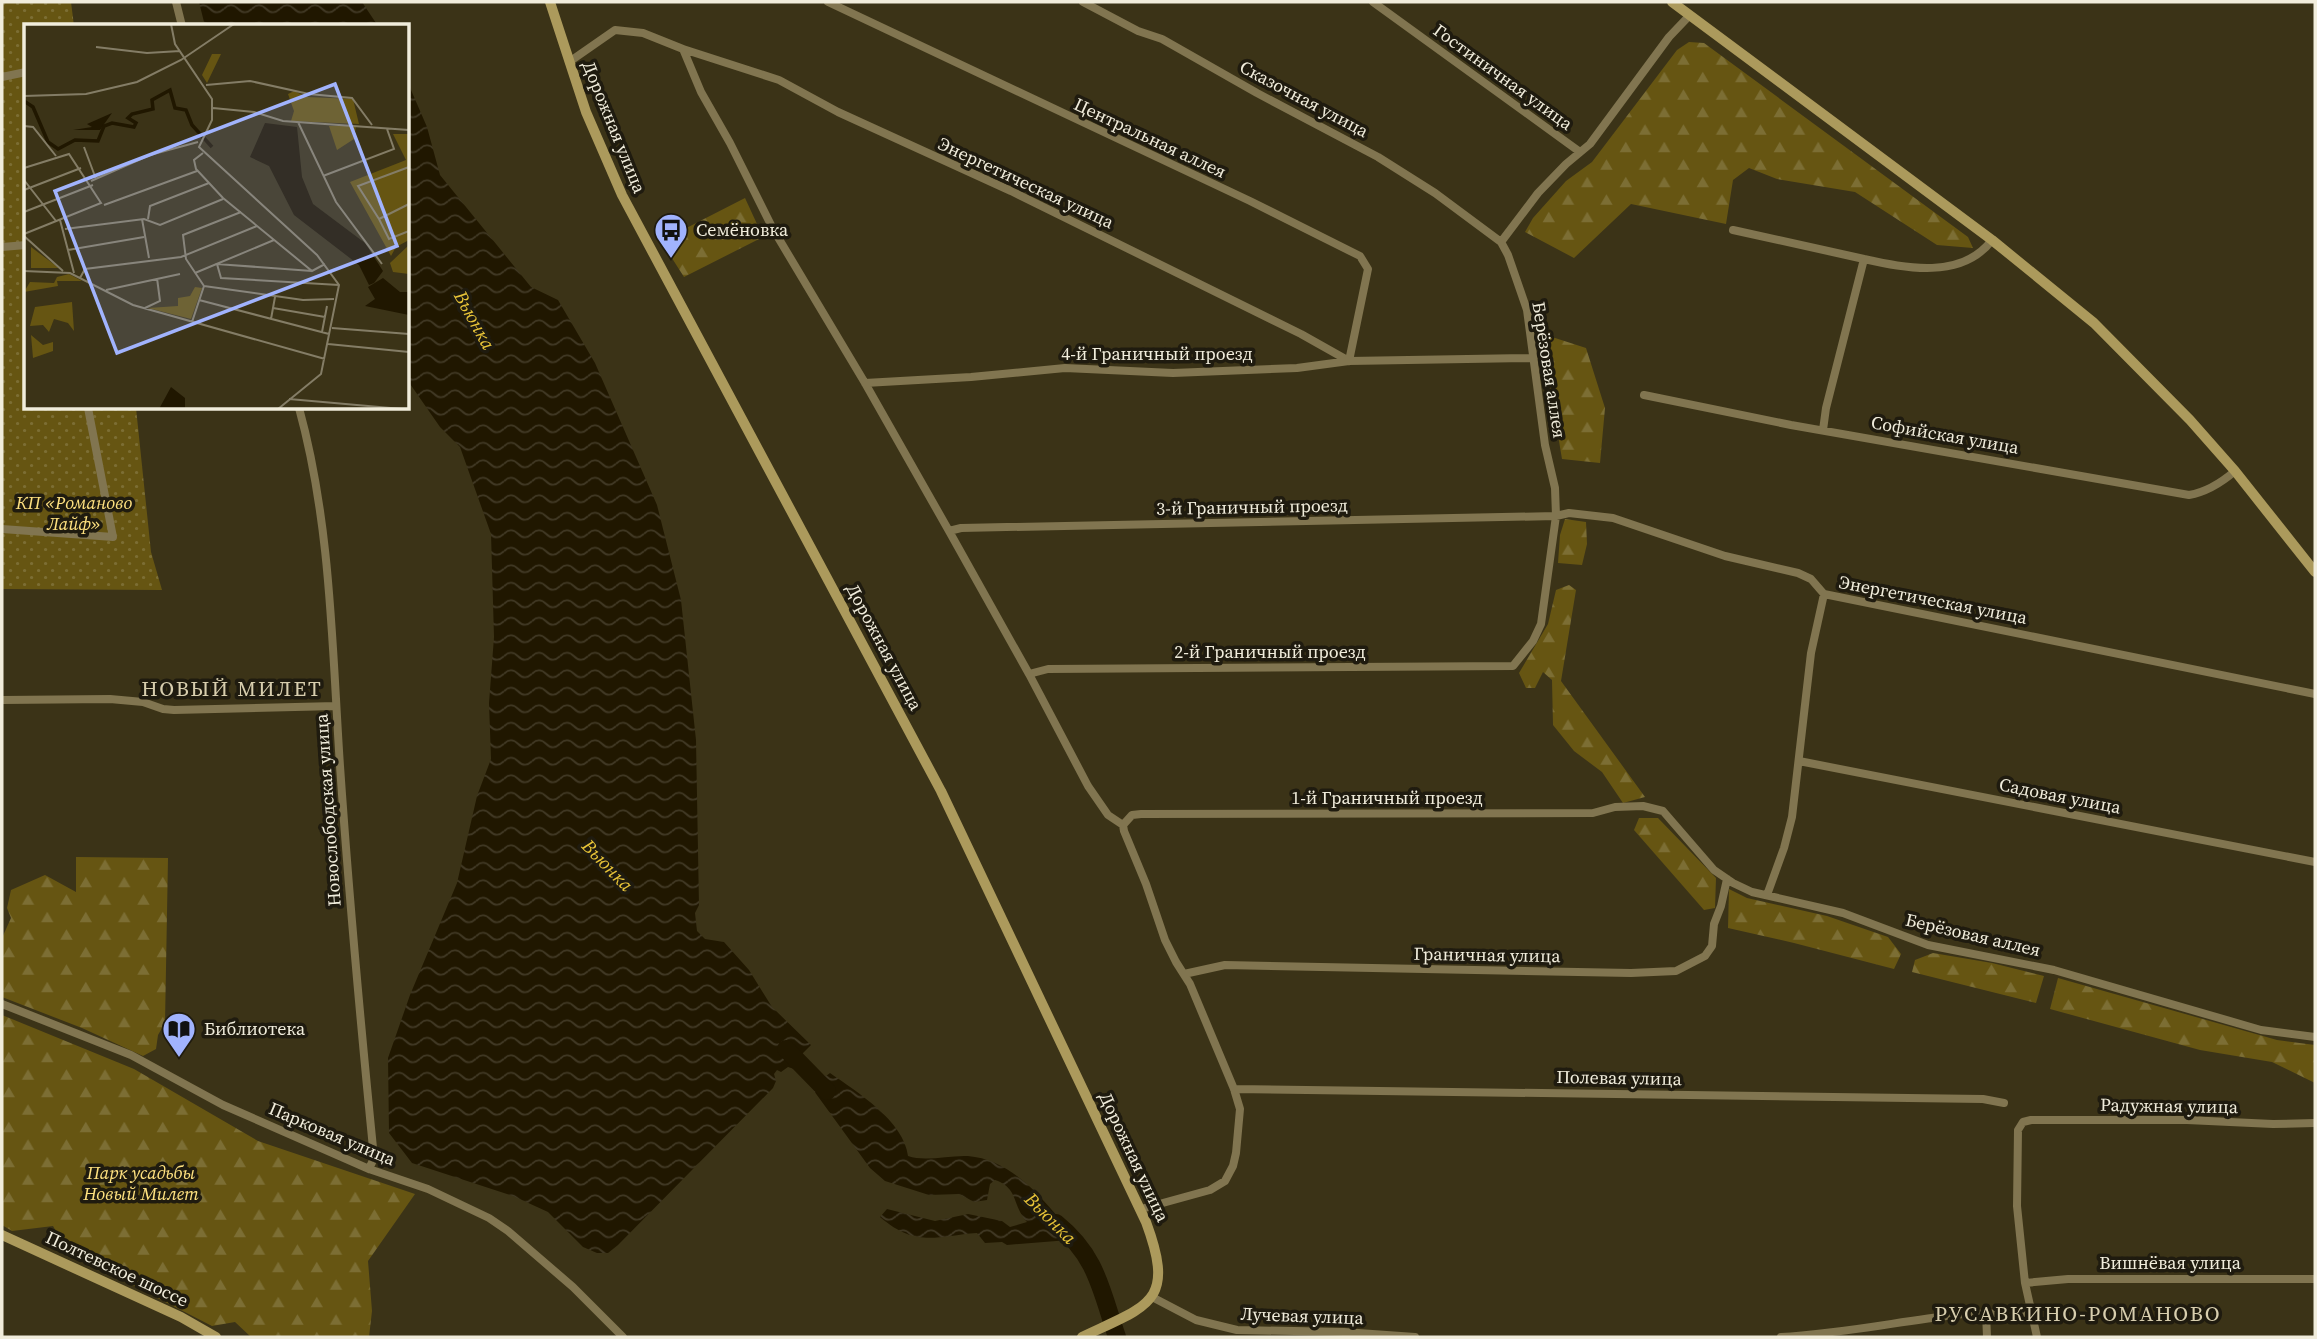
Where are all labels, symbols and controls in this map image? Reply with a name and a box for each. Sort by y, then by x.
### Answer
street label: Гостиничная улица [1429,18,1579,136]
inset map [24,24,410,410]
street label: Сказочная улица [1235,54,1374,143]
street label: Дорожная улица [577,57,653,197]
street label: Центральная аллея [1070,91,1230,184]
street label: Энергетическая улица [934,131,1119,235]
bus stop icon: Семёновка [652,211,690,260]
place label: Семёновка [696,217,789,242]
water label: Вьюнка [448,285,502,354]
street label: Берёзовая аллея [1526,300,1573,440]
street label: 4-й Граничный проезд [1061,341,1253,366]
street label: Софийская улица [1869,409,2022,460]
park label: КП «Романово Лайф» [15,490,132,536]
street label: 3-й Граничный проезд [1156,492,1348,521]
street label: Энергетическая улица [1837,569,2030,630]
street label: Дорожная улица [840,579,929,715]
street label: 2-й Граничный проезд [1174,639,1366,664]
district label: НОВЫЙ МИЛЕТ [141,674,323,703]
street label: Новослободская улица [308,712,347,907]
street label: Садовая улица [1997,771,2124,820]
street label: 1-й Граничный проезд [1291,785,1483,810]
water label: Вьюнка [576,832,640,897]
street label: Берёзовая аллея [1903,907,2043,962]
street label: Граничная улица [1413,941,1561,968]
library icon: Библиотека [160,1010,198,1059]
place label: Библиотека [204,1016,306,1041]
street label: Полевая улица [1556,1064,1683,1091]
street label: Дорожная улица [1093,1088,1176,1227]
street label: Радужная улица [2100,1092,2239,1119]
street label: Парковая улица [265,1096,400,1172]
park label: Парк усадьбы Новый Милет [82,1160,199,1206]
water label: Вьюнка [1019,1186,1083,1250]
street label: Полтевское шоссе [42,1225,193,1313]
street label: Вишнёвая улица [2099,1250,2242,1275]
district label: РУСАВКИНО-РОМАНОВО [1934,1299,2222,1328]
street label: Лучевая улица [1240,1301,1365,1330]

